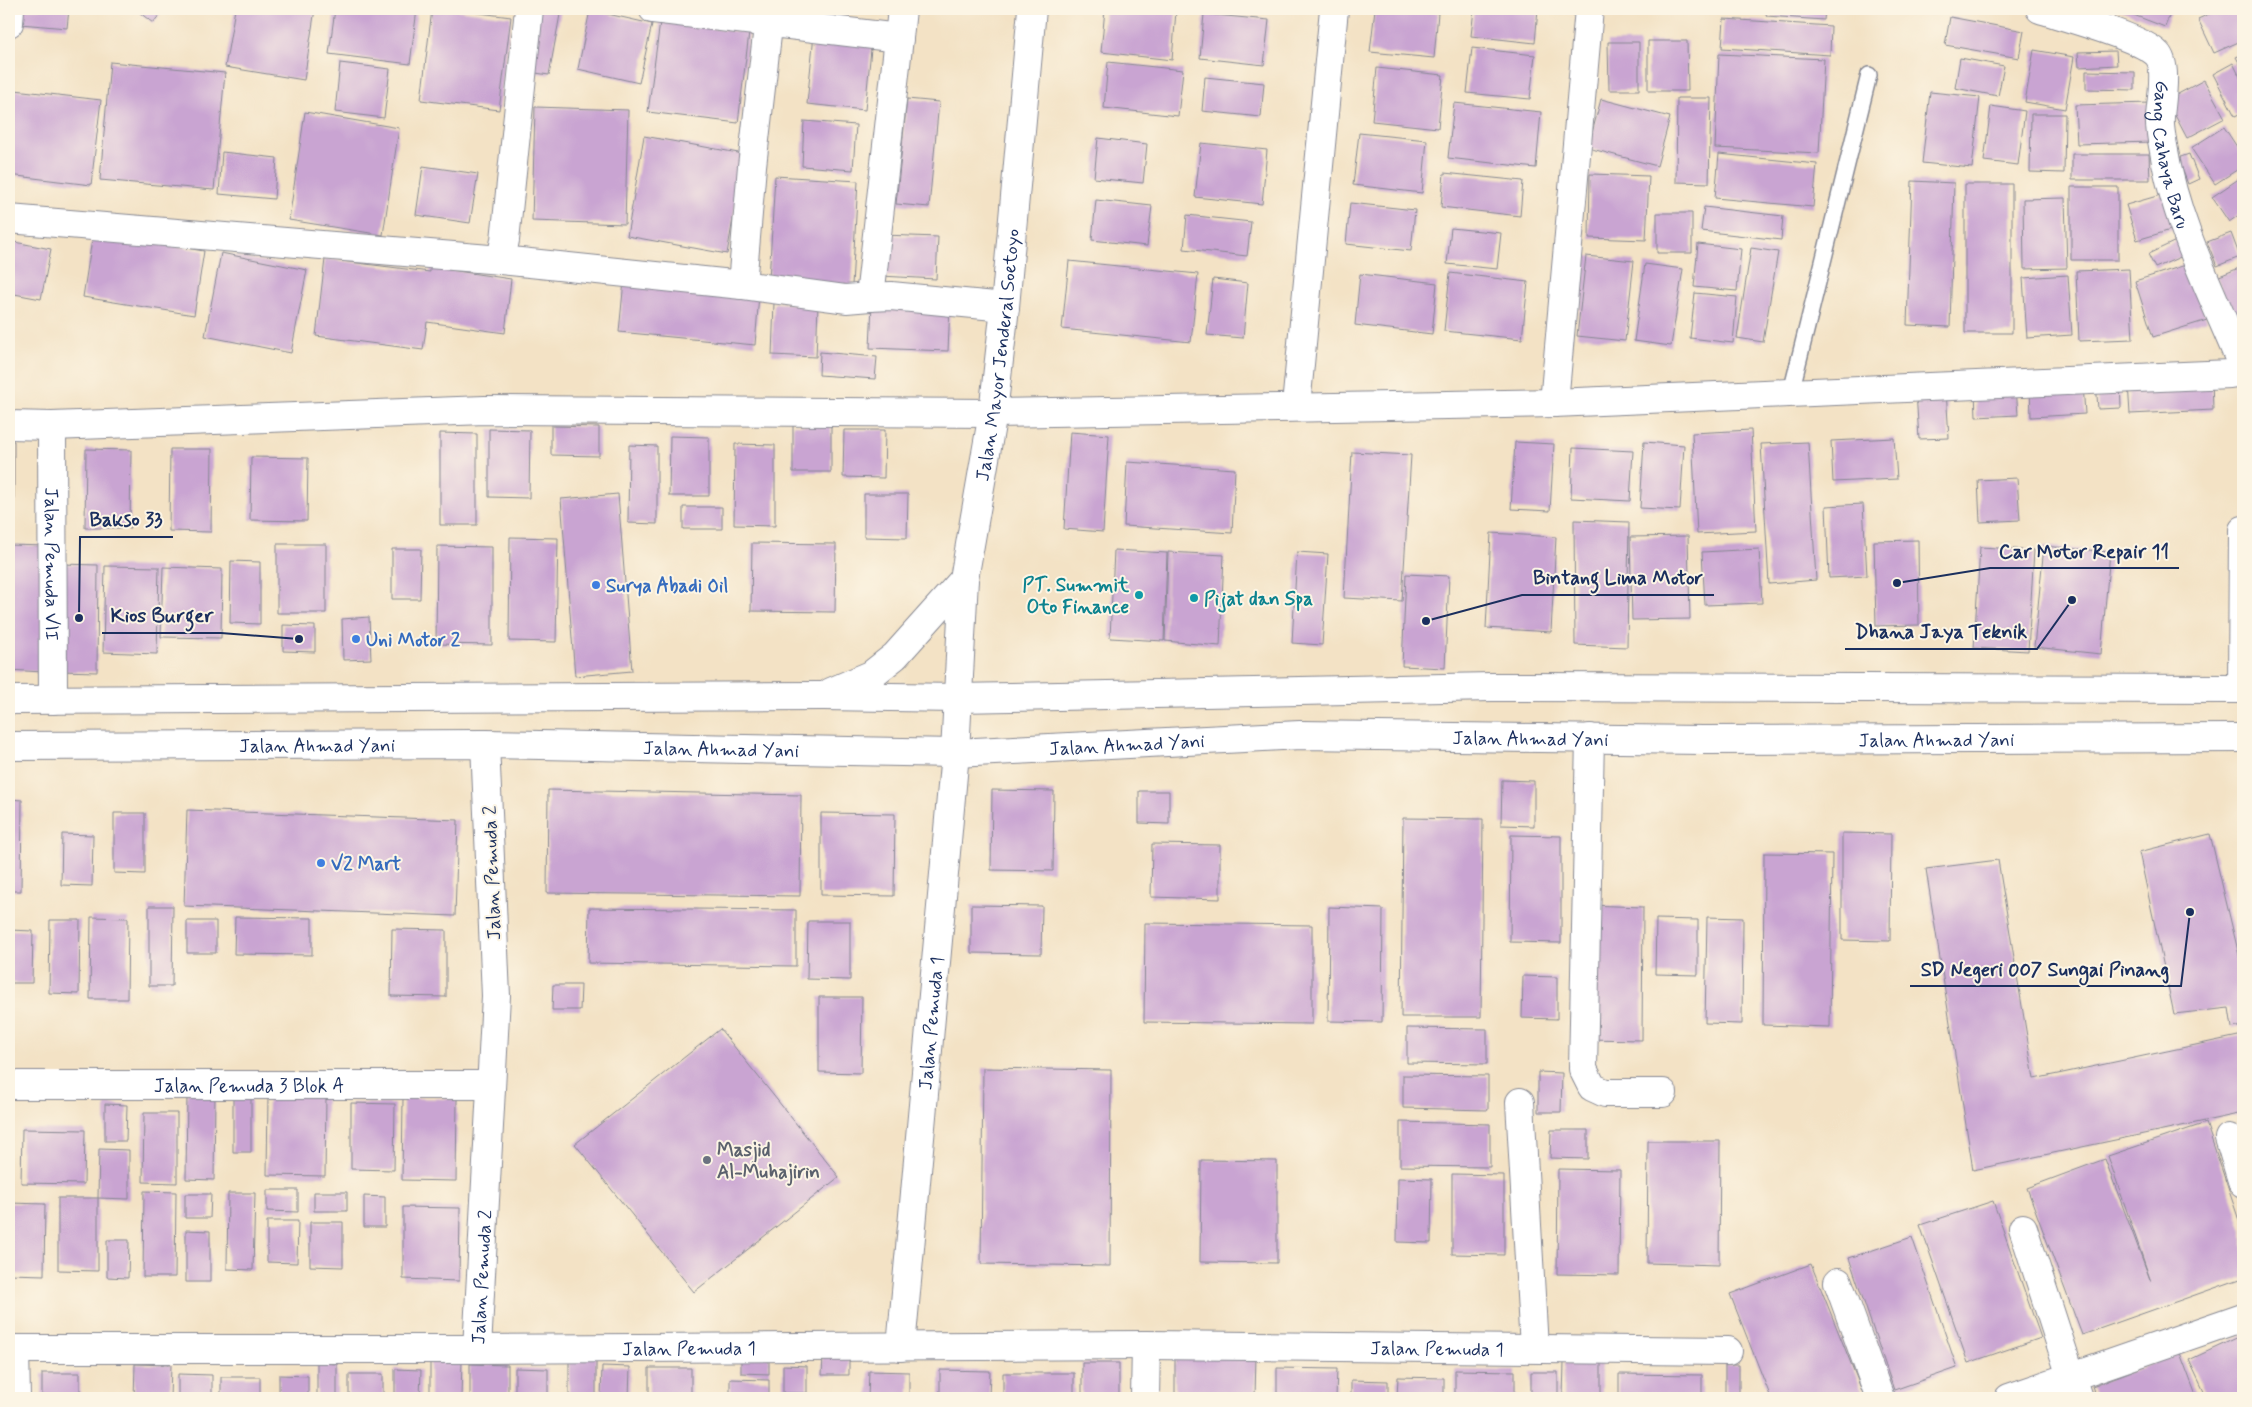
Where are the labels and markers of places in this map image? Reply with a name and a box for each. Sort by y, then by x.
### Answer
callout: Bakso 33 [80,502,173,537]
callout: Car Motor Repair 11 [1990,533,2179,568]
callout: Bintang Lima Motor [1522,560,1714,595]
place label: PT. Summit Oto Finance [1022,573,1130,620]
place label: Surya Abadi Oil [606,574,728,599]
marker: Surya Abadi Oil [590,579,602,591]
place label: Pijat dan Spa [1204,587,1313,613]
marker: PT. Summit Oto Finance [1133,589,1145,601]
marker: Pijat dan Spa [1188,592,1200,604]
callout: Kios Burger [102,598,221,633]
callout: Dhana Jaya Teknik [1845,614,2037,649]
place label: Uni Motor 2 [366,628,461,653]
marker: Uni Motor 2 [350,633,362,645]
place label: V2 Mart [331,852,401,877]
marker: V2 Mart [315,857,327,869]
callout: SD Negeri 007 Sungai Pinang [1910,951,2181,986]
place label: Masjid Al-Muhajirin [717,1138,820,1186]
marker: Masjid Al-Muhajirin [701,1154,713,1166]

